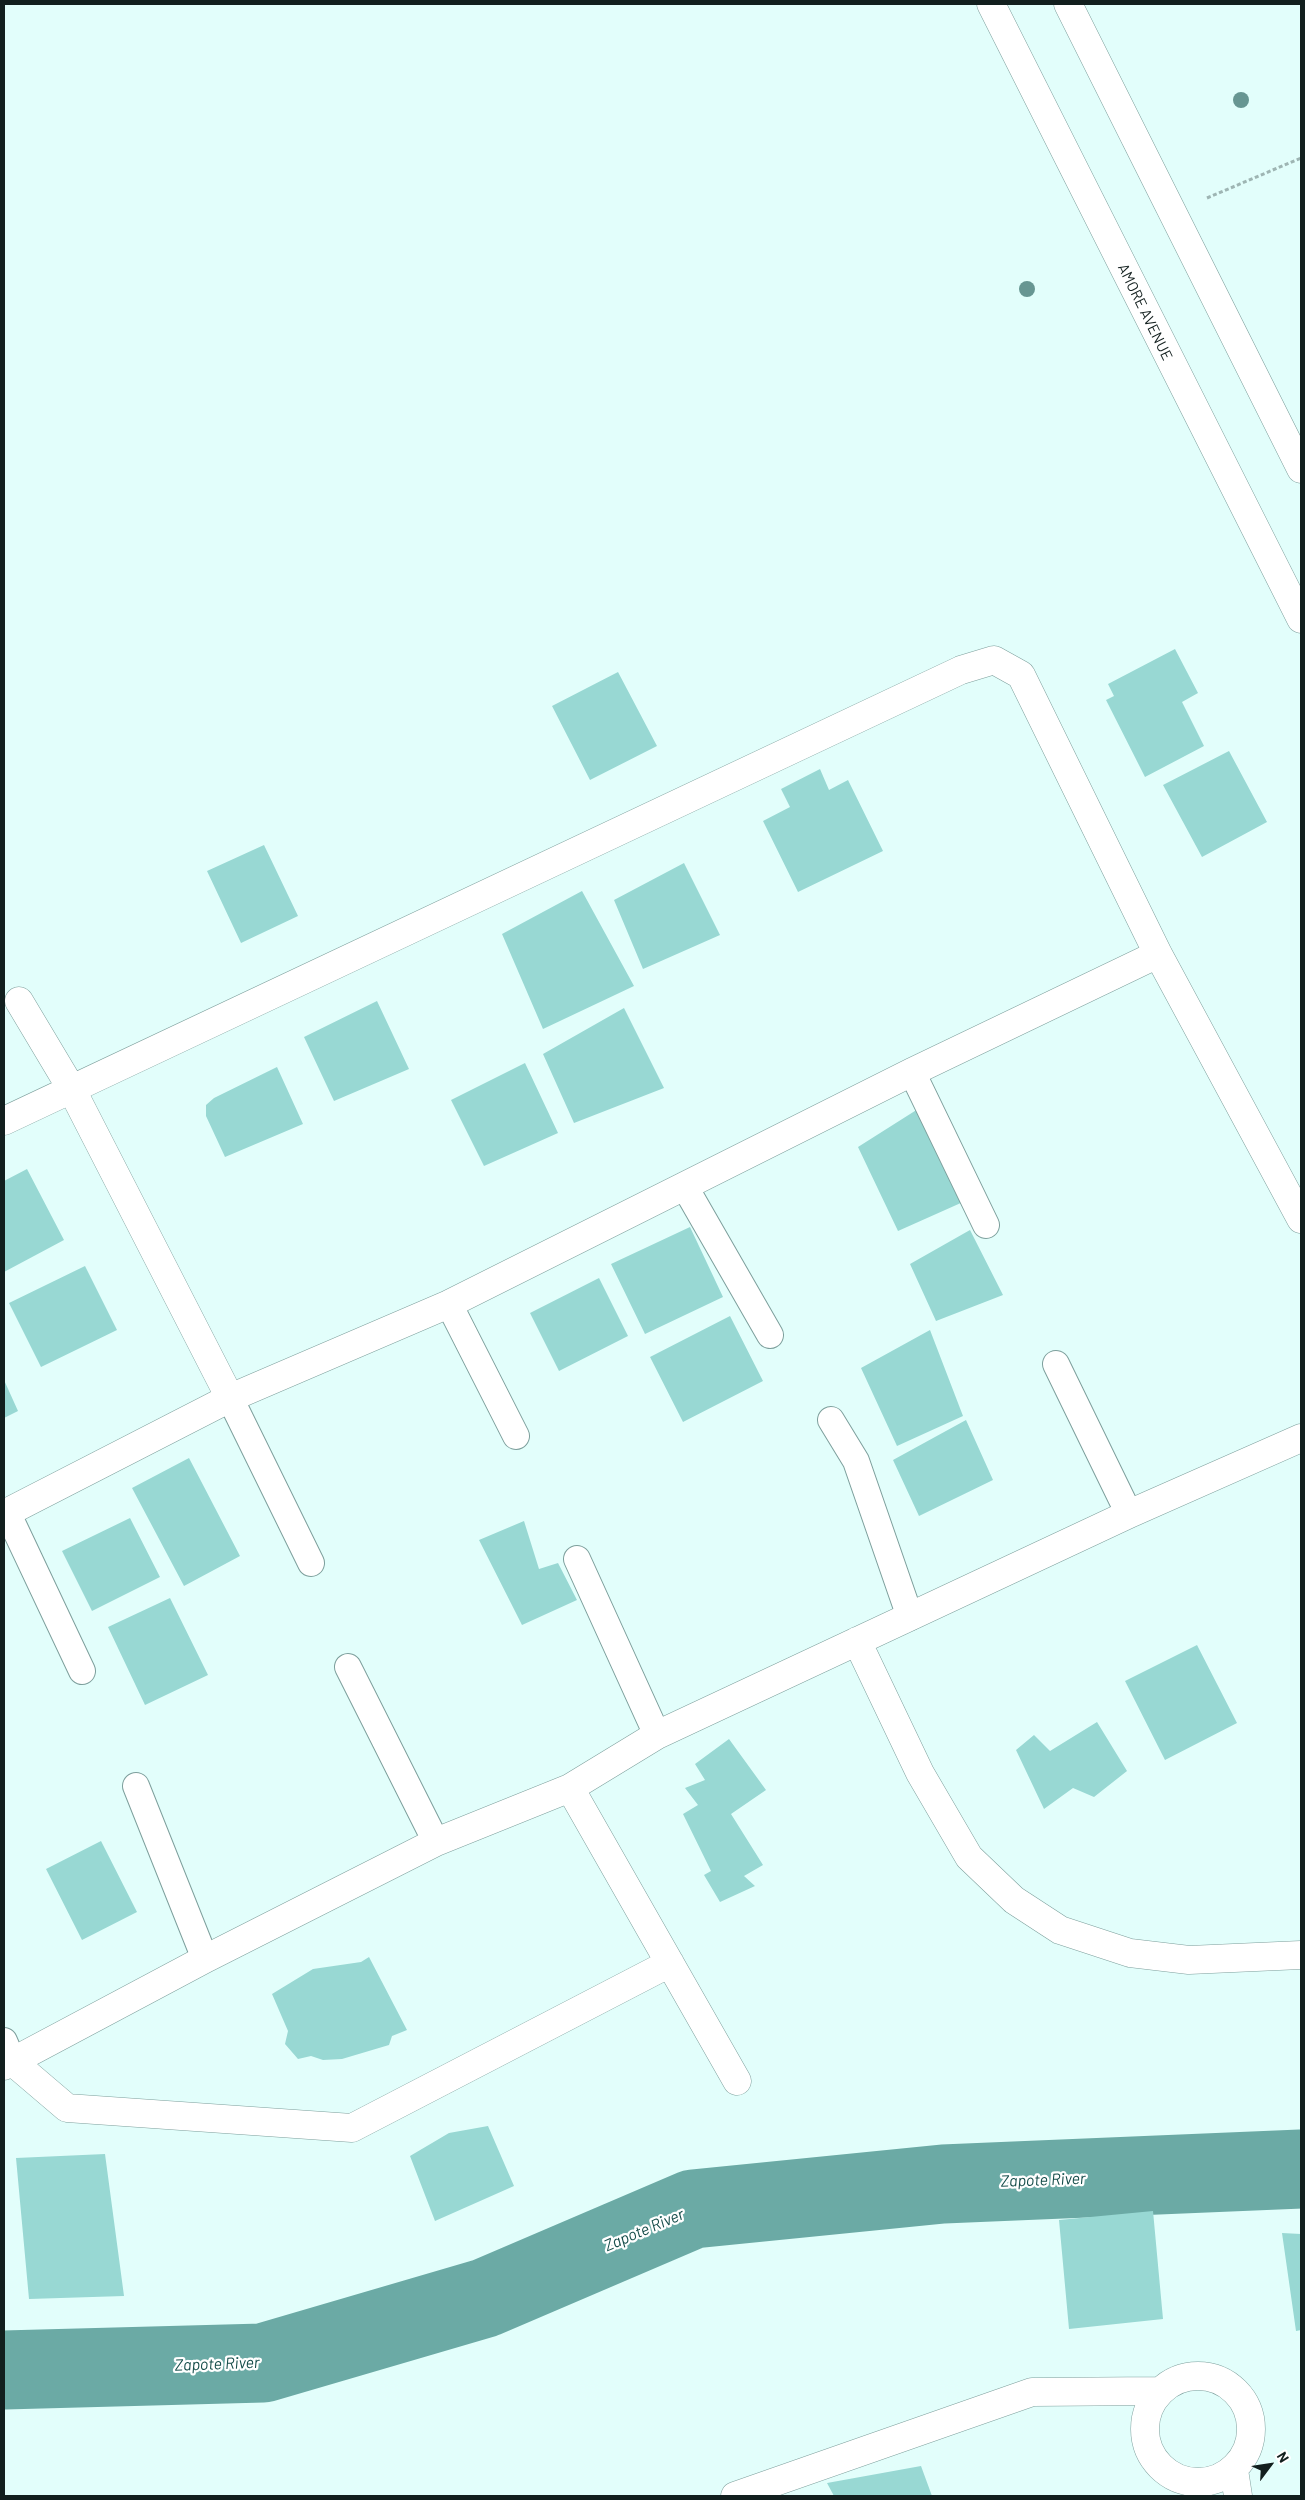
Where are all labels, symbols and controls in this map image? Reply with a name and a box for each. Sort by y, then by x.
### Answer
street label: AMORE AVENUE [1114,261,1176,363]
water label: Zapote River [1000,2169,1086,2191]
water label: Zapote River [601,2205,687,2255]
water label: Zapote River [174,2353,260,2375]
north arrow [1245,2440,1295,2490]
text: N [1274,2449,1293,2465]

